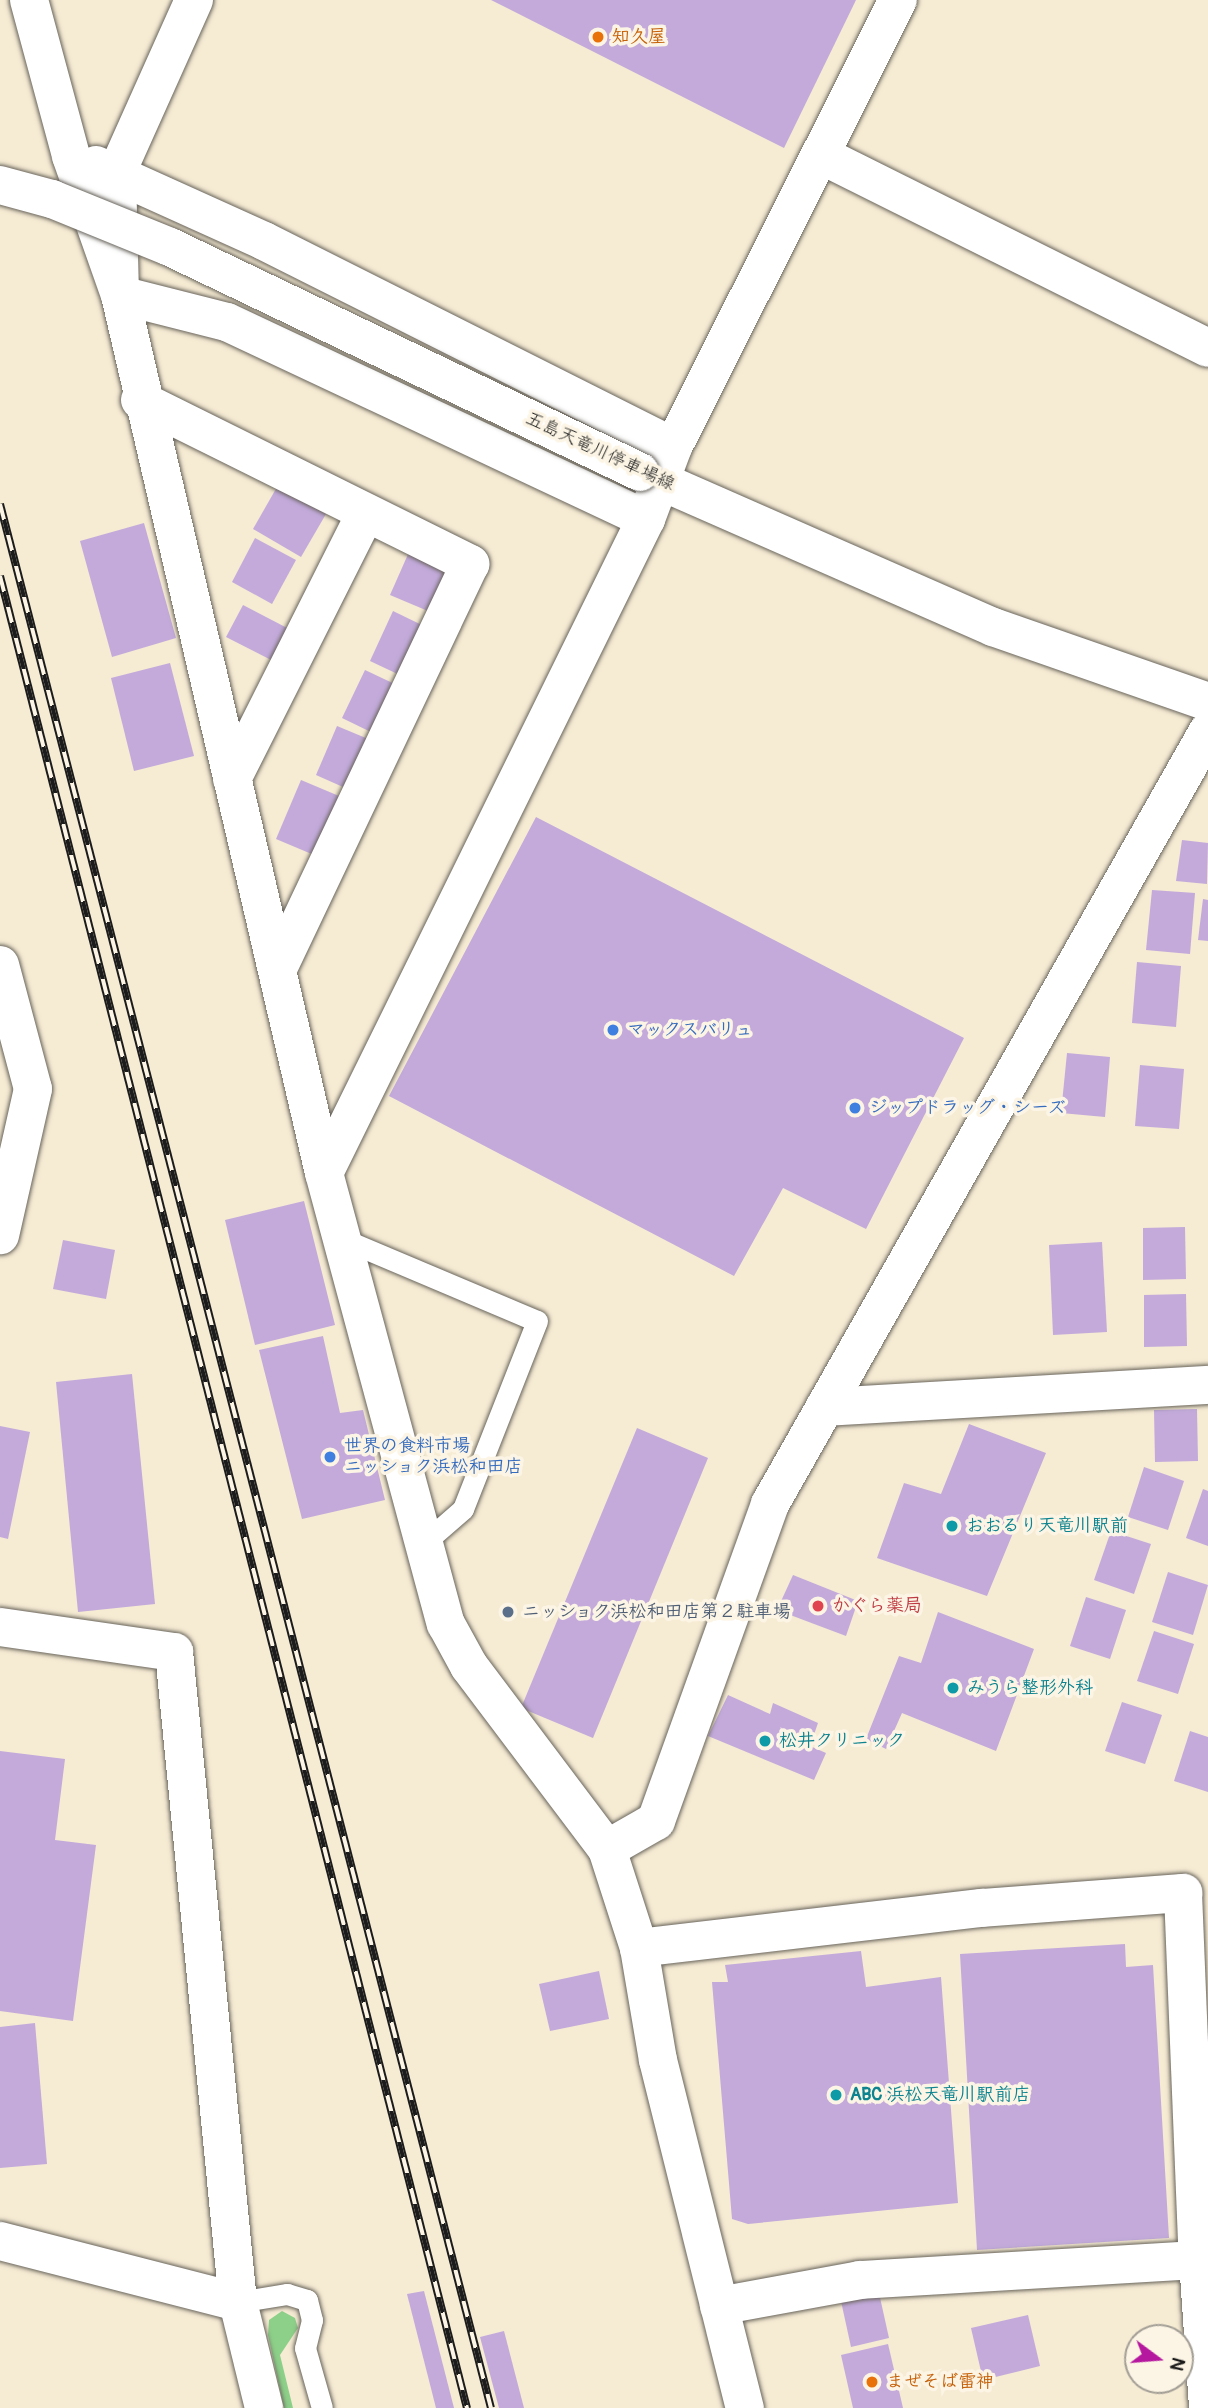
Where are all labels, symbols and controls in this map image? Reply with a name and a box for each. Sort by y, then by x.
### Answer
place label: 知久屋 [612,26,666,48]
marker: 知久屋 [590,29,606,45]
street label: 五島天竜川停車場線 [522,408,678,496]
place label: マックスバリュ [627,1019,753,1041]
marker: マックスバリュ [605,1022,621,1038]
place label: ジップドラッグ・シーズ [869,1097,1067,1119]
marker: ジップドラッグ・シーズ [847,1100,863,1116]
place label: 世界の食料市場 ニッショク浜松和田店 [344,1436,524,1478]
marker: 世界の食料市場 ニッショク浜松和田店 [322,1449,338,1465]
place label: おおるり天竜川駅前 [966,1515,1128,1537]
marker: おおるり天竜川駅前 [944,1518,960,1534]
place label: かぐら薬局 [832,1595,922,1617]
marker: かぐら薬局 [810,1598,826,1614]
place label: ニッショク浜松和田店第２駐車場 [522,1601,792,1623]
marker: ニッショク浜松和田店第２駐車場 [500,1604,516,1620]
place label: みうら整形外科 [967,1677,1093,1699]
marker: みうら整形外科 [945,1680,961,1696]
place label: 松井クリニック [779,1730,905,1752]
marker: 松井クリニック [757,1733,773,1749]
place label: ABC 浜松天竜川駅前店 [850,2084,1030,2106]
marker: ABC 浜松天竜川駅前店 [828,2087,844,2103]
north arrow [1124,2324,1194,2394]
text: N [1164,2355,1191,2374]
place label: まぜそば雷神 [886,2371,994,2393]
marker: まぜそば雷神 [864,2374,880,2390]

